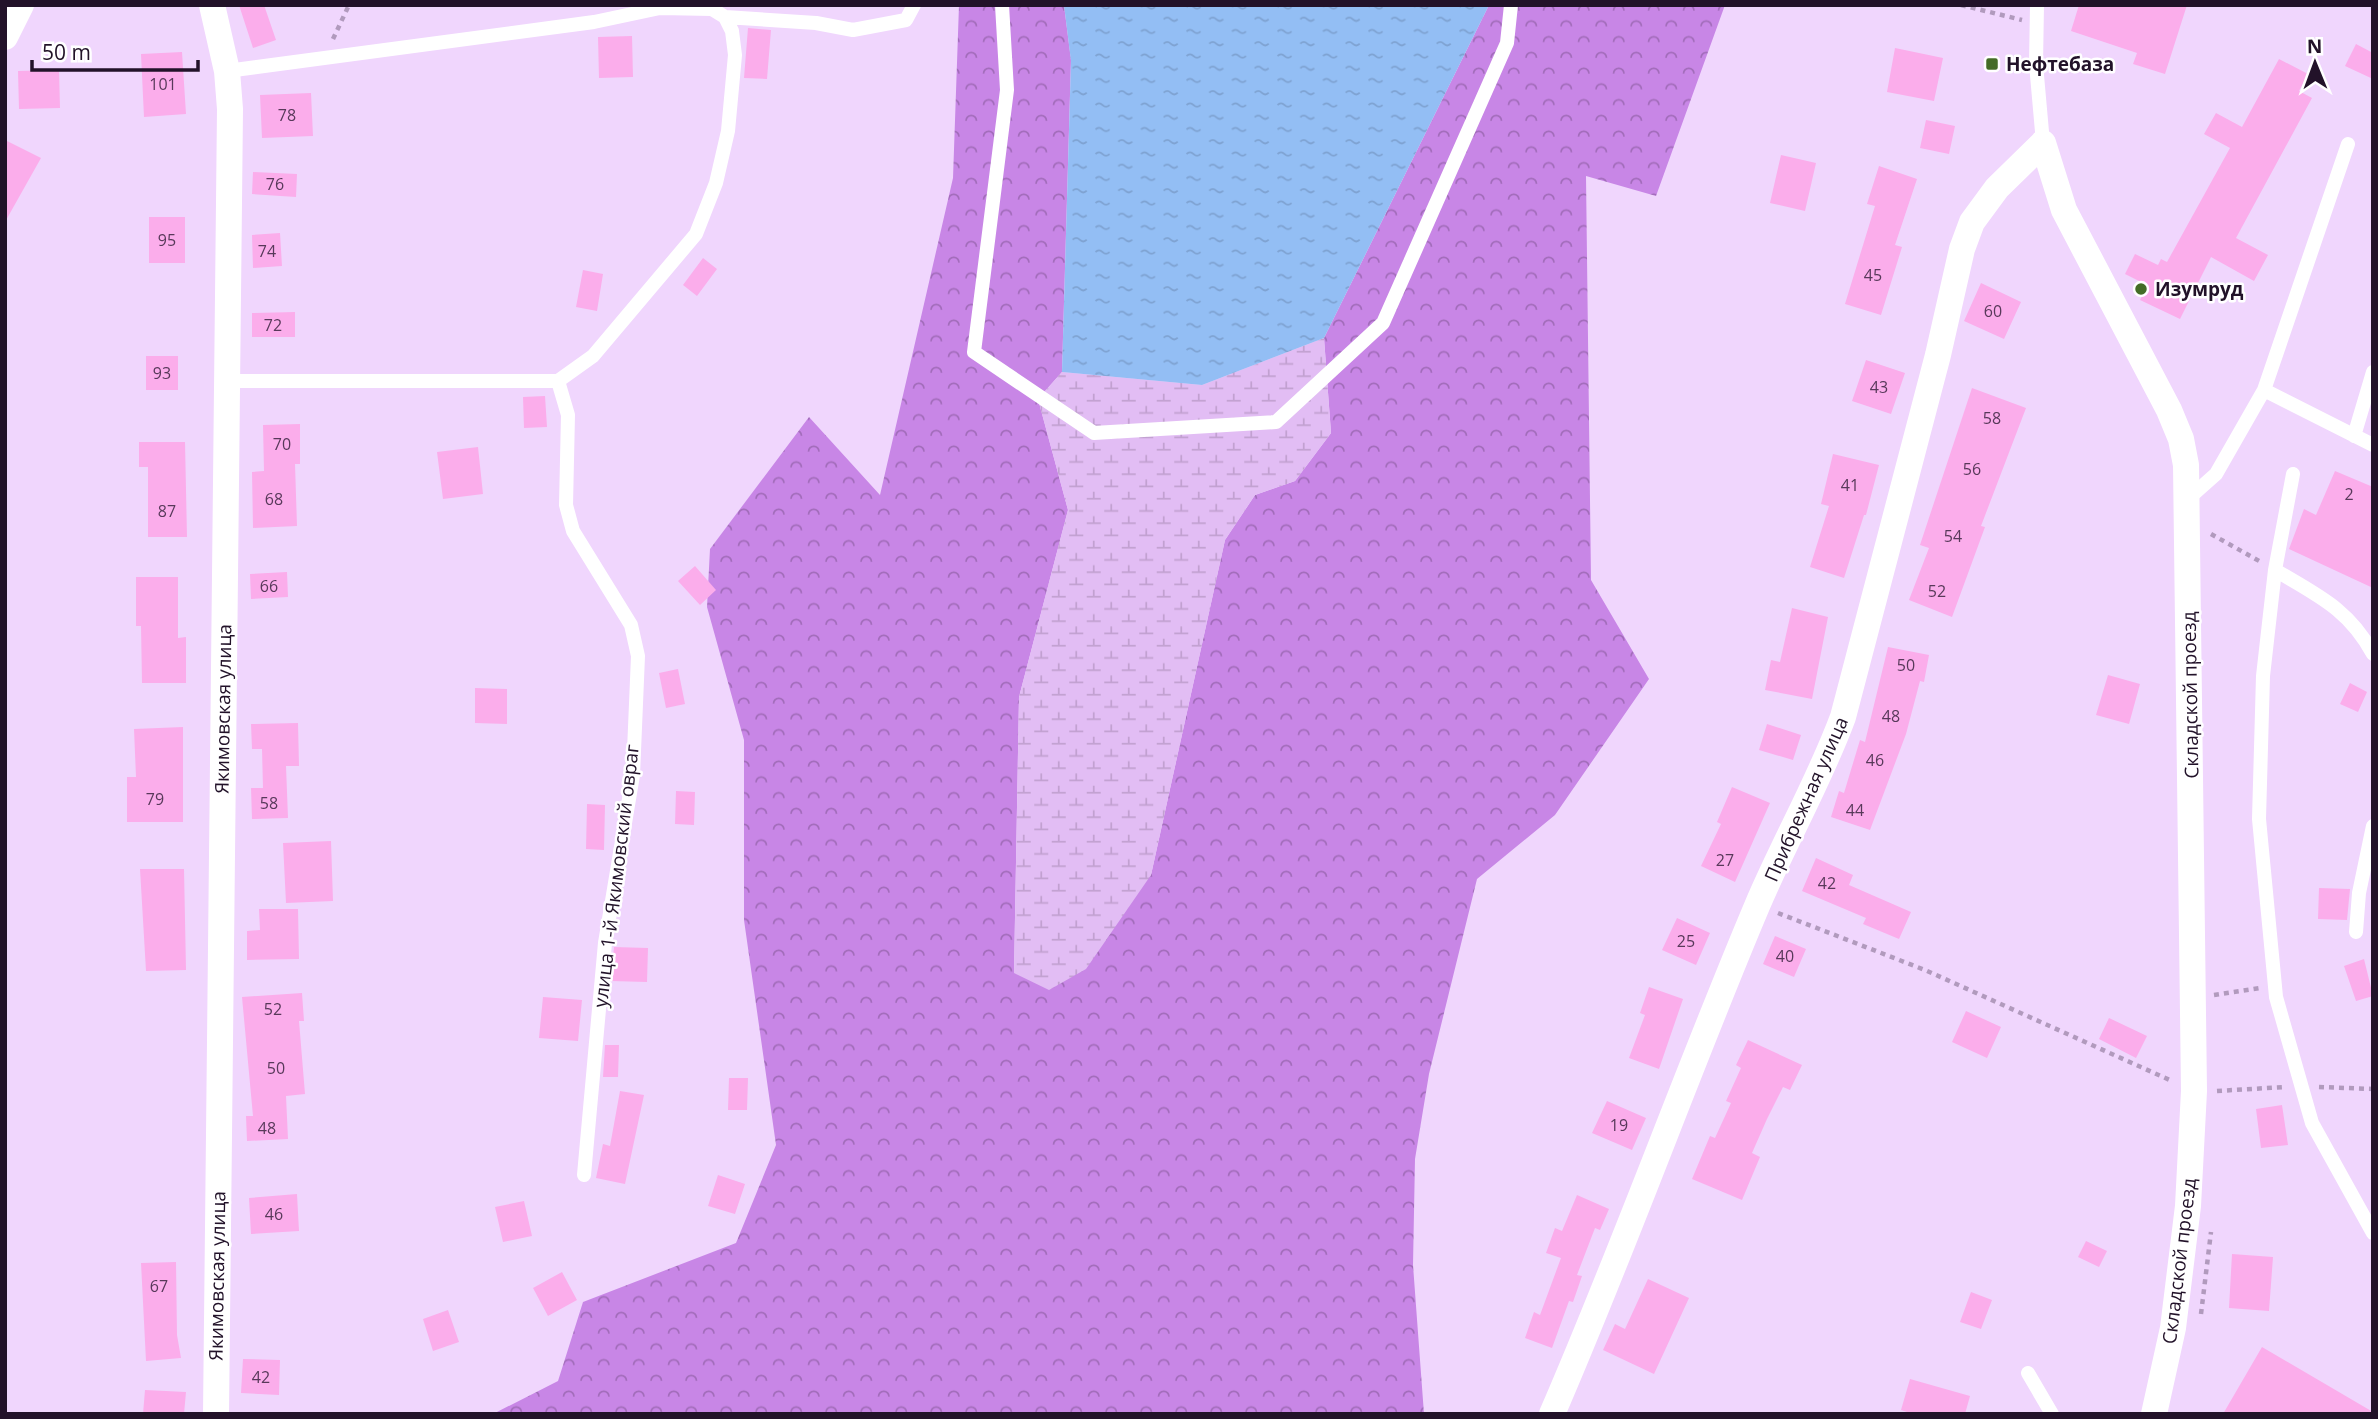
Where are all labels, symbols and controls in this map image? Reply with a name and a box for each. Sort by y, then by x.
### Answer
scale bar [32,28,198,72]
north arrow [2280,28,2350,98]
text: N [2307,33,2323,59]
text: 50 m [42,38,91,66]
place label: Нефтебаза [2006,51,2114,77]
marker: Нефтебаза [1984,56,2000,72]
house number: 101 [149,73,177,95]
house number: 78 [278,104,296,126]
house number: 76 [266,173,284,195]
house number: 95 [158,229,176,251]
house number: 74 [258,240,276,262]
house number: 45 [1864,264,1882,286]
place label: Изумруд [2155,276,2244,302]
marker: Изумруд [2133,281,2149,297]
house number: 60 [1984,300,2002,322]
house number: 72 [264,314,282,336]
house number: 93 [153,362,171,384]
house number: 43 [1870,376,1888,398]
house number: 58 [1983,407,2001,429]
house number: 70 [273,433,291,455]
house number: 56 [1963,458,1981,480]
house number: 41 [1841,474,1859,496]
house number: 2 [2344,483,2354,505]
house number: 68 [265,488,283,510]
house number: 87 [158,500,176,522]
house number: 54 [1944,525,1962,547]
house number: 66 [260,575,278,597]
house number: 52 [1928,580,1946,602]
street label: Складской проезд [2176,611,2204,779]
street label: Якимовская улица [209,624,237,794]
house number: 50 [1897,654,1915,676]
house number: 48 [1882,705,1900,727]
street label: Прибрежная улица [1758,712,1854,886]
street label: улица 1-й Якимовский овраг [587,743,645,1009]
house number: 46 [1866,749,1884,771]
house number: 79 [146,788,164,810]
house number: 58 [260,792,278,814]
house number: 44 [1846,799,1864,821]
house number: 27 [1716,849,1734,871]
house number: 42 [1818,872,1836,894]
house number: 25 [1677,930,1695,952]
house number: 40 [1776,945,1794,967]
house number: 52 [264,998,282,1020]
house number: 50 [267,1057,285,1079]
house number: 19 [1610,1114,1628,1136]
house number: 48 [258,1117,276,1139]
street label: Складской проезд [2156,1176,2202,1346]
street label: Якимовская улица [203,1191,231,1361]
house number: 46 [265,1203,283,1225]
house number: 67 [150,1275,168,1297]
house number: 42 [252,1366,270,1388]

